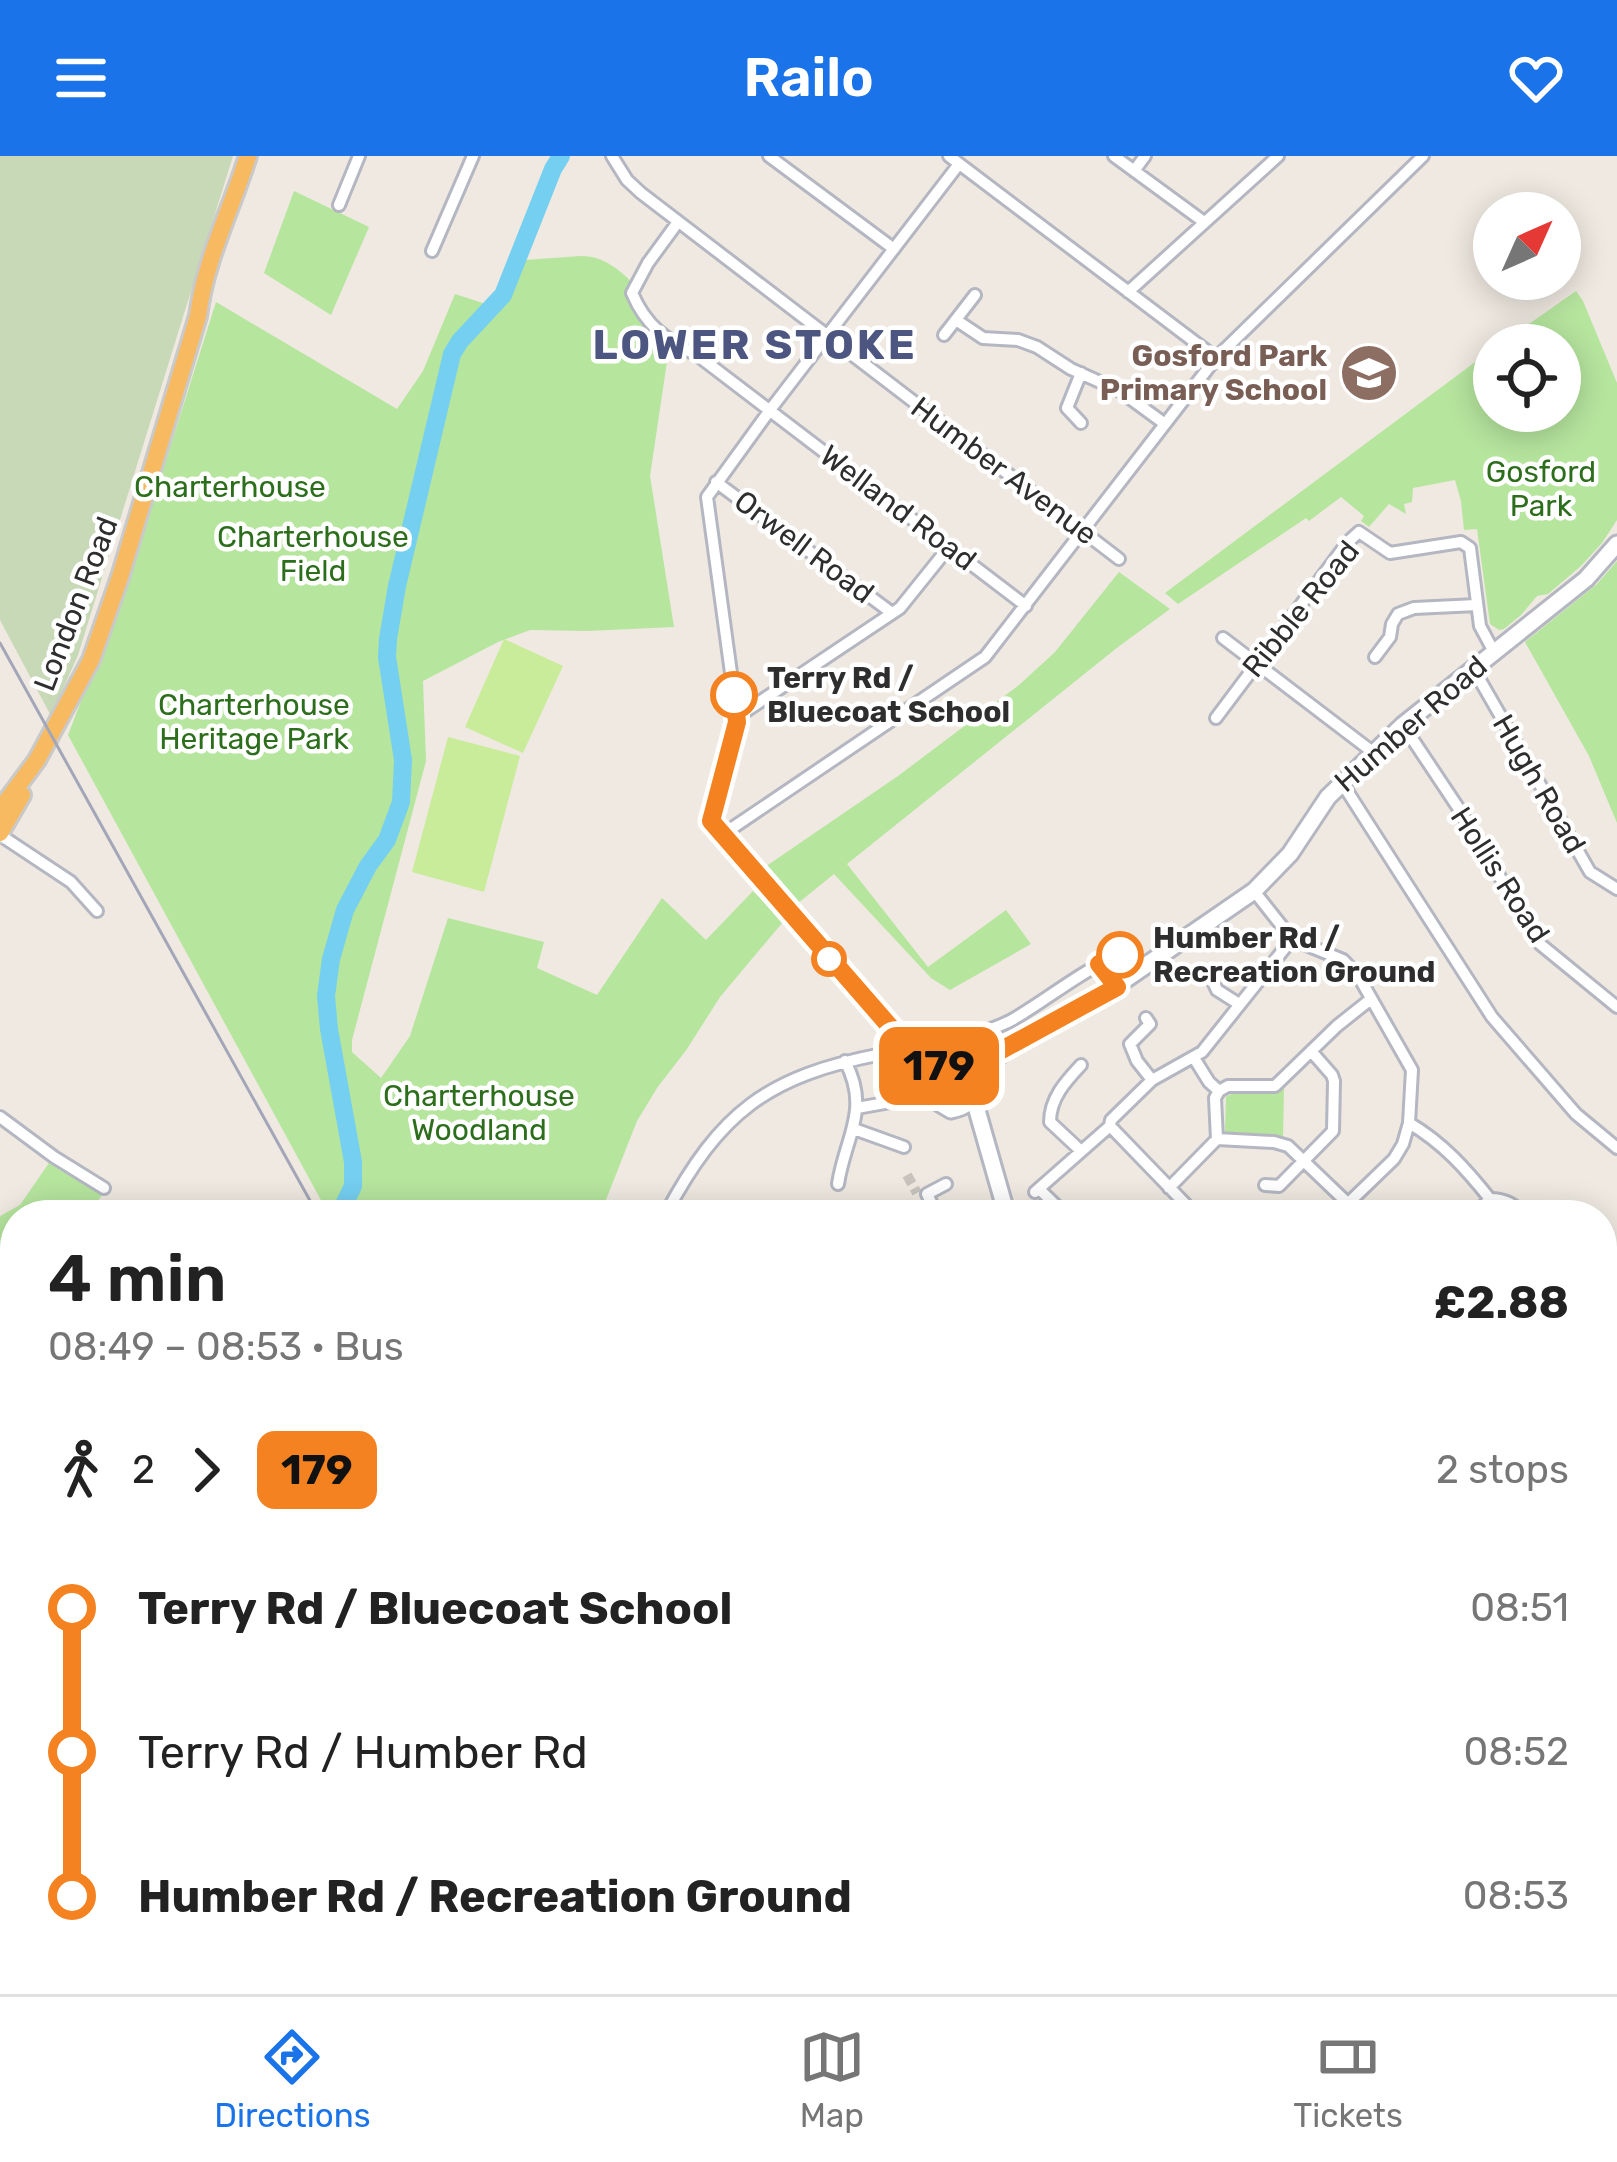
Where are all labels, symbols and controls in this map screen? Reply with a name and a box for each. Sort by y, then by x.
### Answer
icon: menu [48,45,114,111]
icon: heart [1503,45,1569,111]
text: Railo [743,46,874,110]
north arrow [1473,192,1581,300]
map controls [1473,192,1581,432]
district label: LOWER STOKE [592,320,918,370]
button: locate [1473,324,1581,432]
place label: Gosford Park Primary School [1100,338,1327,408]
school or university icon: Gosford Park Primary School [1338,342,1400,404]
street label: Humber Avenue [904,389,1104,553]
street label: Welland Road [813,438,983,578]
park label: Gosford Park [1486,454,1596,524]
park label: Charterhouse [134,469,326,505]
street label: Orwell Road [727,483,881,611]
street label: London Road [26,512,126,696]
park label: Charterhouse Field [217,519,409,589]
street label: Ribble Road [1235,533,1367,685]
street label: Humber Road [1328,648,1494,800]
place label: Terry Rd / Bluecoat School [767,660,1010,730]
marker: Terry Rd / Bluecoat School [712,673,756,717]
park label: Charterhouse Heritage Park [158,687,350,757]
street label: Hugh Road [1485,708,1593,860]
street label: Hollis Road [1443,801,1557,949]
place label: Humber Rd / Recreation Ground [1153,920,1435,990]
marker: Humber Rd / Recreation Ground [1098,933,1142,977]
unlabelled marker [813,943,845,975]
line badge: 179 [870,1027,1008,1105]
text: 179 [903,1041,975,1091]
park label: Charterhouse Woodland [383,1078,575,1148]
text: 4 min [48,1239,226,1318]
text: £2.88 [1434,1276,1569,1329]
text: 08:49 – 08:53 · Bus [48,1324,404,1370]
icon: walk [48,1437,114,1503]
icon: forward [173,1437,239,1503]
text: 179 [281,1445,353,1495]
text: 2 [132,1447,155,1493]
text: 2 stops [1436,1447,1569,1493]
text: Terry Rd / Bluecoat School [138,1582,732,1635]
text: 08:51 [1470,1585,1569,1631]
text: Terry Rd / Humber Rd [138,1726,588,1779]
text: 08:52 [1463,1729,1569,1775]
text: Humber Rd / Recreation Ground [138,1870,852,1923]
text: 08:53 [1463,1873,1569,1919]
tab: Directions [214,2024,370,2135]
tab: Map [799,2024,865,2135]
tab: Tickets [1293,2024,1403,2135]

